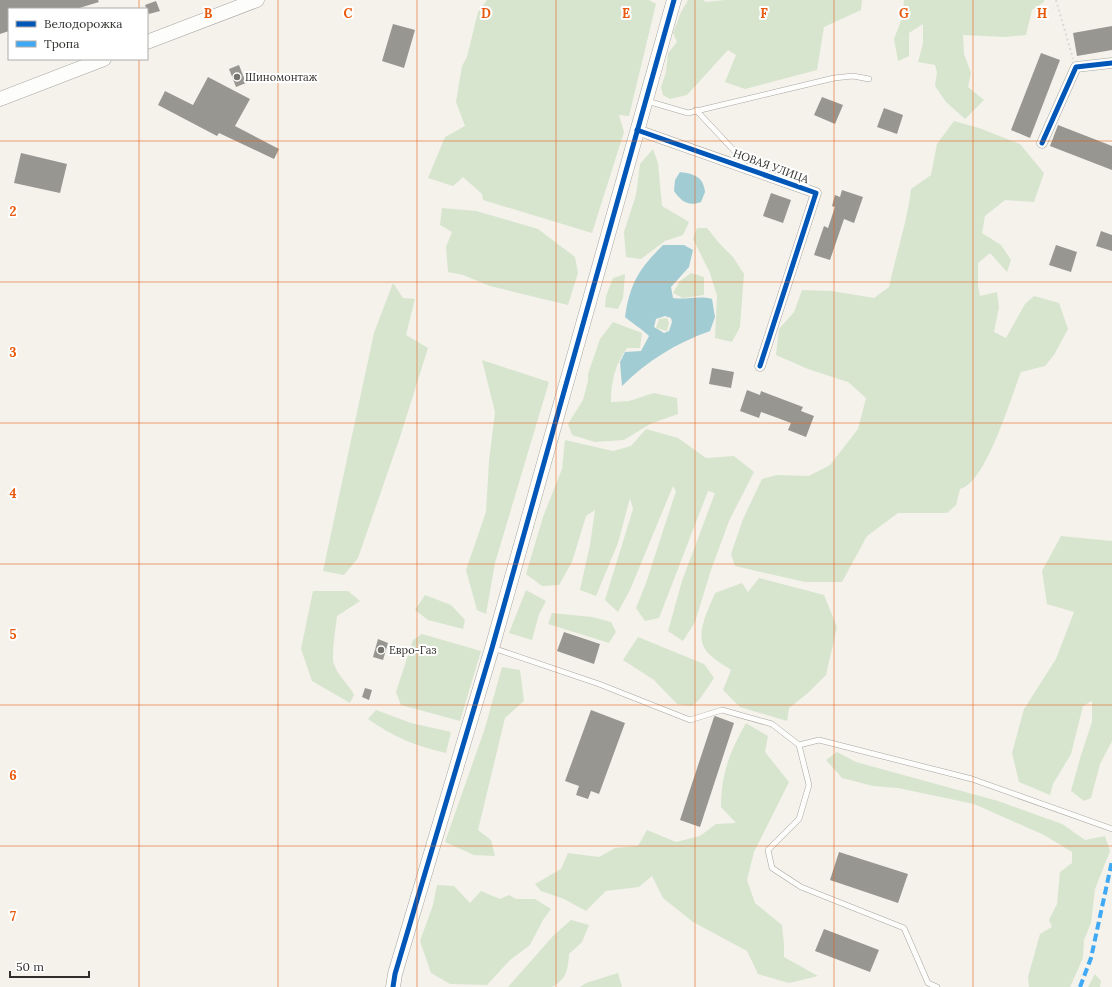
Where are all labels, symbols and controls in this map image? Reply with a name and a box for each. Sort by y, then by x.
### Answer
text: B [204,5,213,22]
text: C [344,5,353,22]
text: D [481,5,491,22]
text: E [622,5,630,22]
text: F [760,5,768,22]
text: G [899,5,909,22]
text: H [1037,5,1047,22]
legend [8,8,148,60]
text: Велодорожка [44,16,122,31]
text: Тропа [44,36,79,51]
place label: Шиномонтаж [245,70,318,84]
marker: Шиномонтаж [232,72,242,82]
street label: НОВАЯ УЛИЦА [731,146,812,187]
text: 2 [10,203,17,220]
text: 3 [9,344,17,361]
text: 4 [9,485,17,502]
text: 5 [9,626,17,643]
place label: Евро-Газ [389,643,437,657]
marker: Евро-Газ [376,645,386,655]
text: 6 [9,767,17,784]
text: 7 [10,908,16,925]
scale bar [10,953,89,979]
text: 50 m [16,959,44,974]

